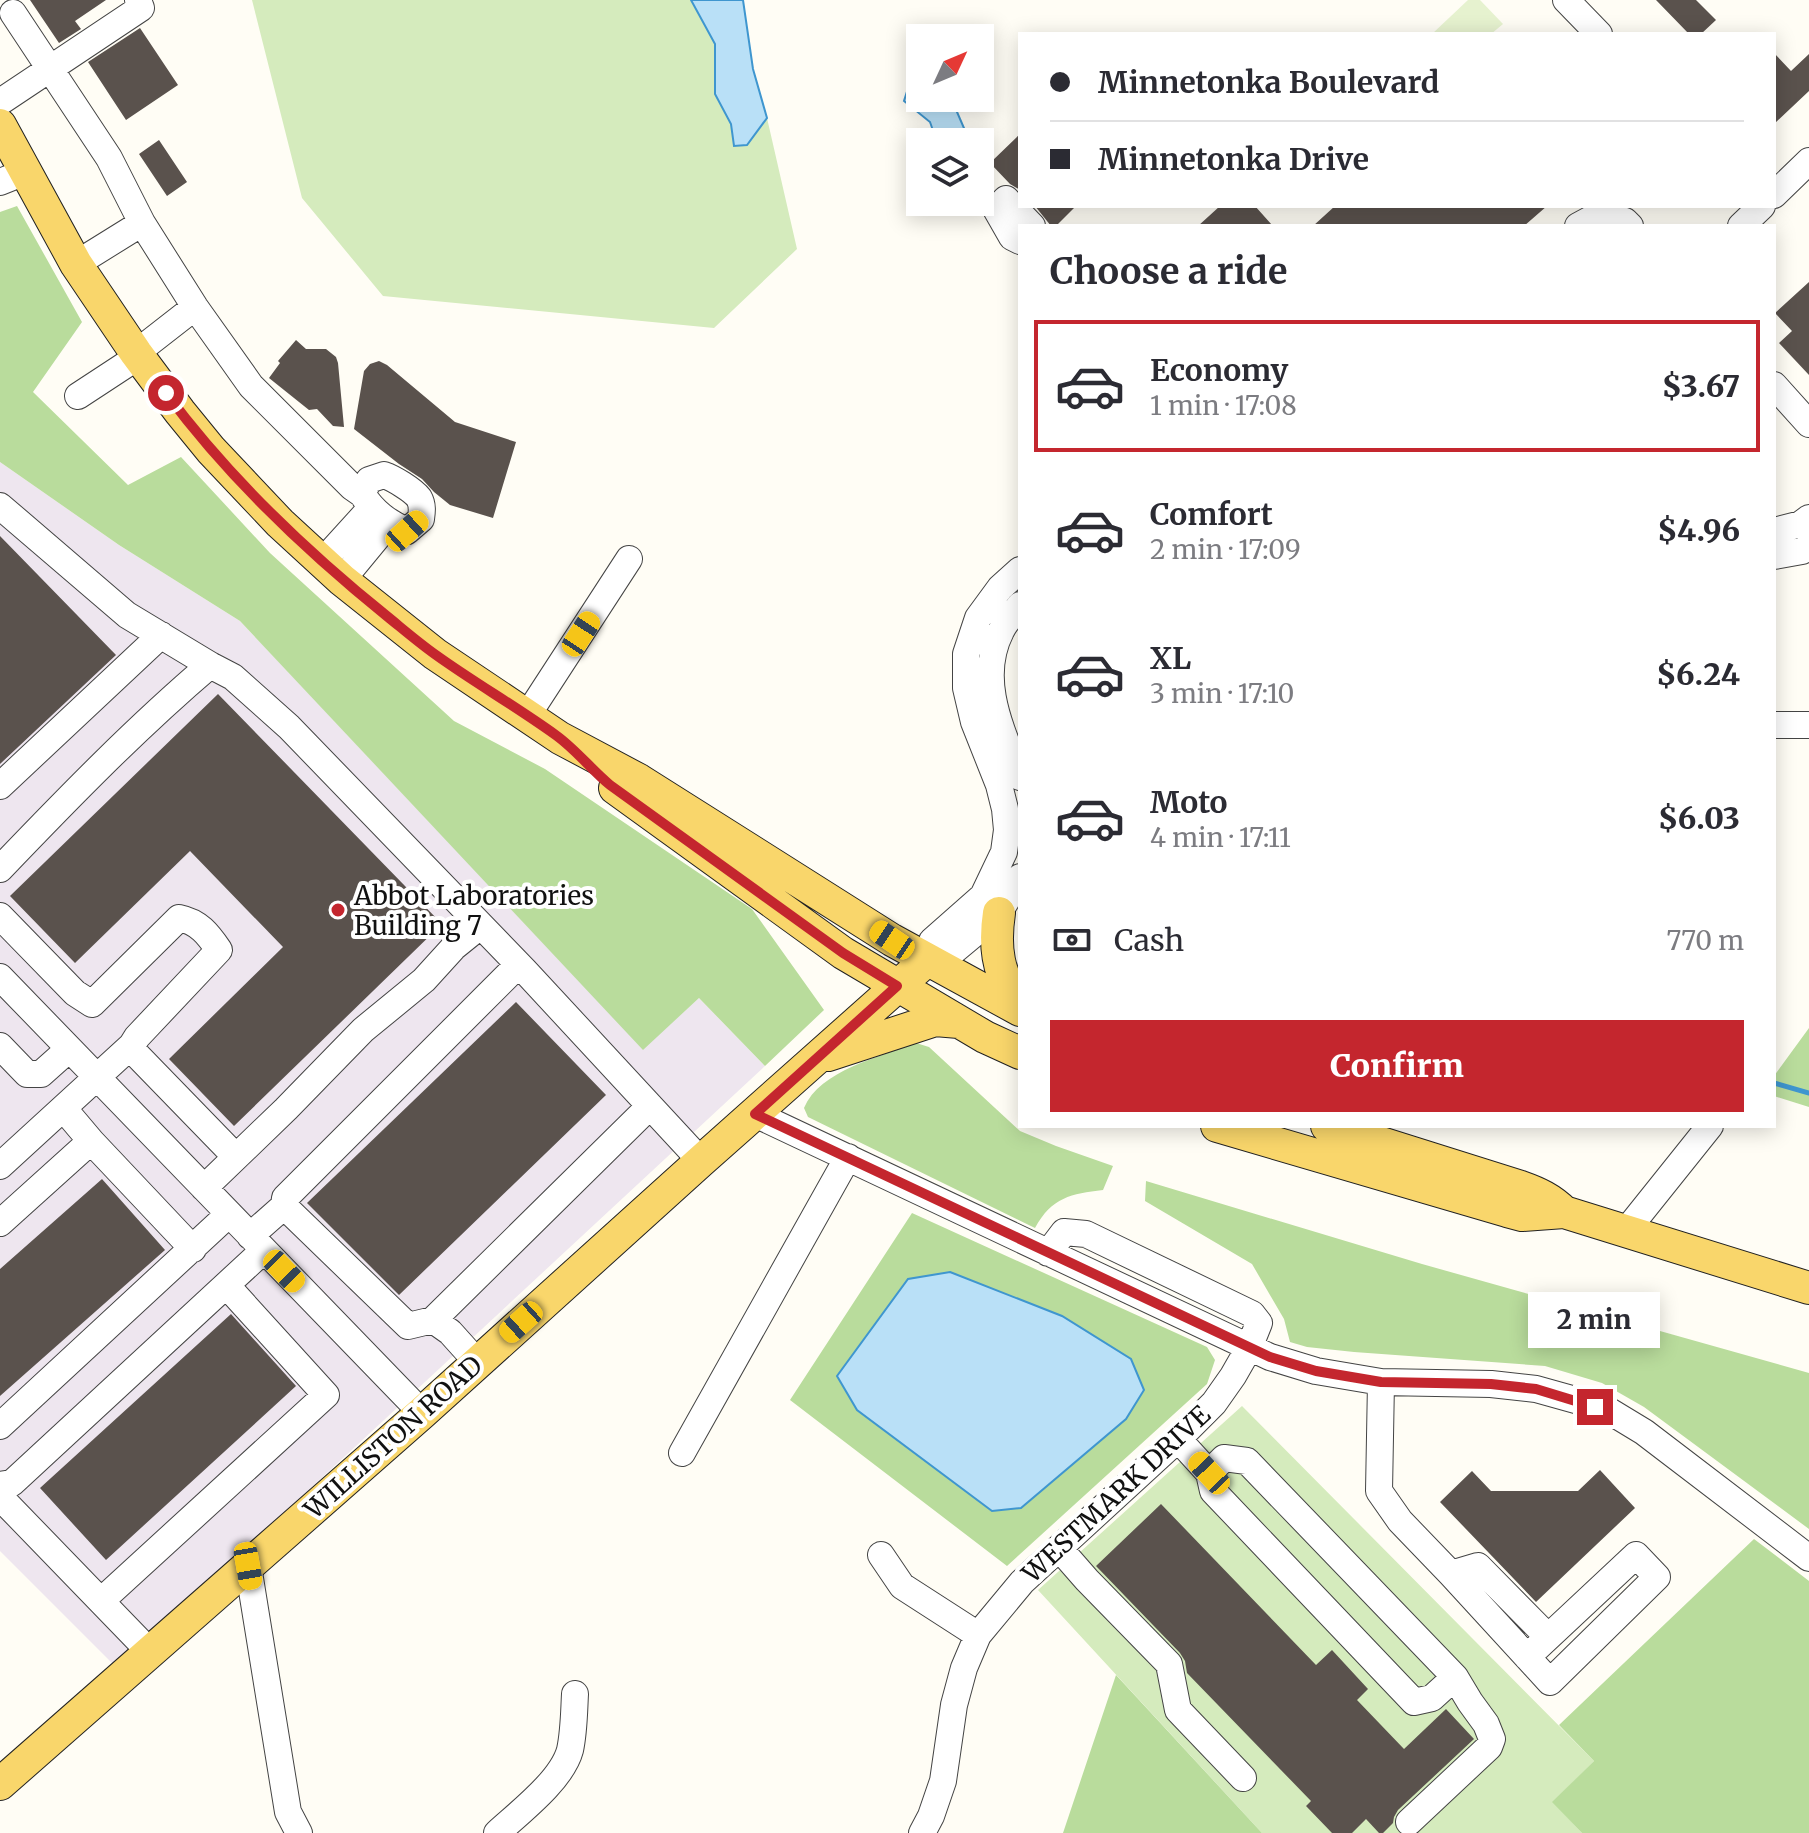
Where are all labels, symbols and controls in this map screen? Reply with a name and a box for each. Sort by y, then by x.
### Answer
north arrow [906,24,994,112]
map controls [906,24,994,216]
text: Minnetonka Boulevard [1098,63,1439,101]
button: layers [906,128,994,216]
text: Minnetonka Drive [1098,140,1369,178]
text: Choose a ride [1050,249,1287,294]
icon: car [1054,350,1126,422]
text: Economy [1150,351,1288,389]
text: $3.67 [1662,367,1740,405]
route start [148,375,184,411]
text: 1 min · 17:08 [1150,389,1297,422]
icon: car [1054,494,1126,566]
text: Comfort [1150,495,1273,533]
car [381,506,433,556]
text: $4.96 [1657,511,1740,549]
text: 2 min · 17:09 [1150,533,1301,566]
car [558,607,604,661]
icon: car [1054,638,1126,710]
text: XL [1150,639,1191,677]
text: $6.24 [1656,655,1740,693]
text: 3 min · 17:10 [1150,677,1294,710]
icon: car [1054,782,1126,854]
text: Moto [1150,783,1228,821]
text: $6.03 [1658,799,1740,837]
text: 4 min · 17:11 [1150,821,1291,854]
place label: Abbot Laboratories Building 7 [353,879,594,942]
marker: Abbot Laboratories Building 7 [329,901,347,919]
car [865,917,919,963]
icon: cash [1050,918,1094,962]
text: Cash [1114,921,1184,959]
text: 770 m [1666,924,1744,957]
button: Confirm [1050,1020,1744,1112]
car [259,1245,309,1297]
callout: 2 min [1529,1291,1661,1347]
car [495,1297,547,1347]
text: 2 min [1557,1303,1631,1336]
street label: WILLISTON ROAD [296,1348,489,1526]
route end [1577,1389,1613,1425]
street label: WESTMARK DRIVE [1014,1398,1217,1590]
car [1184,1447,1234,1499]
car [232,1540,264,1592]

